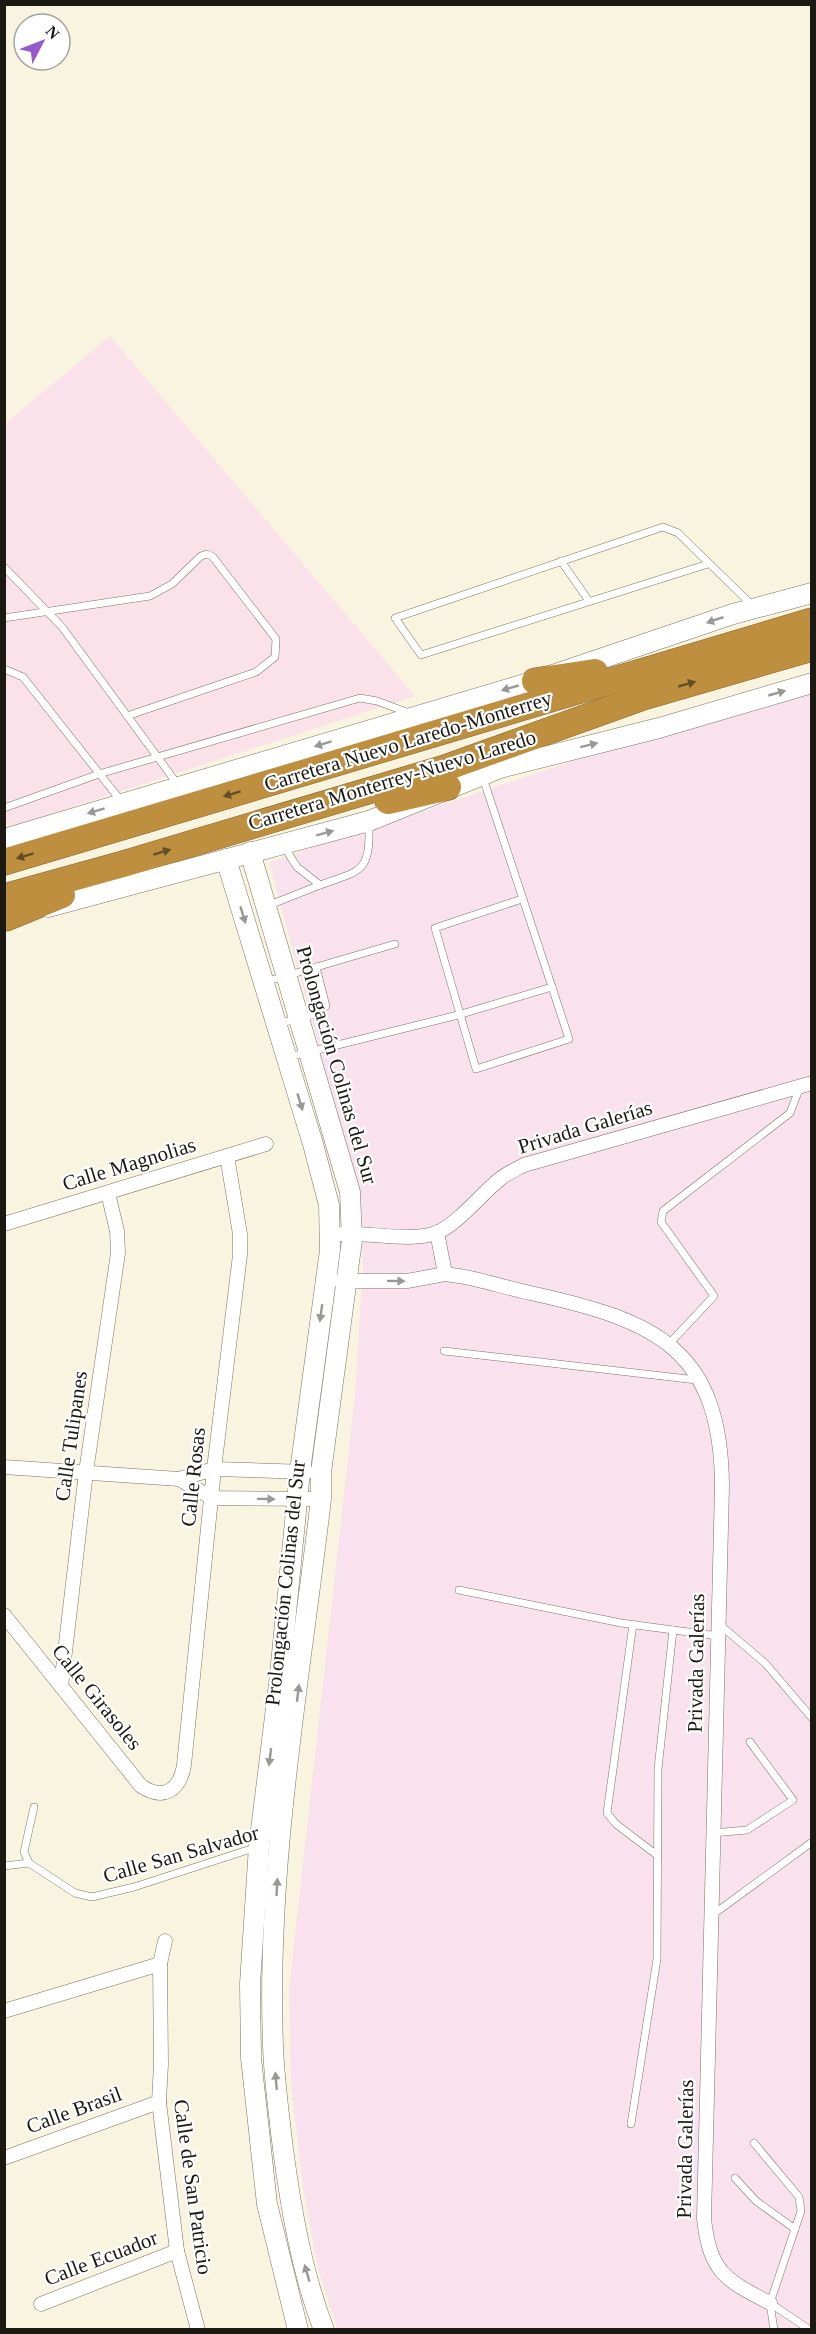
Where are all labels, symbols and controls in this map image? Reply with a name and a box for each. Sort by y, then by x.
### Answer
north arrow [12,12,72,72]
text: N [43,22,63,43]
one-way arrow [706,615,724,625]
one-way arrow [679,679,697,688]
one-way arrow [501,684,519,693]
street label: Carretera Nuevo Laredo-Monterrey [261,686,555,796]
one-way arrow [768,688,786,697]
street label: Carretera Monterrey-Nuevo Laredo [245,725,539,835]
one-way arrow [314,740,332,749]
one-way arrow [580,740,598,750]
one-way arrow [223,790,241,799]
one-way arrow [87,807,105,816]
one-way arrow [316,828,334,837]
one-way arrow [153,847,171,856]
one-way arrow [16,852,34,861]
one-way arrow [239,906,248,924]
street label: Prolongación Colinas del Sur [291,943,383,1187]
one-way arrow [296,1093,305,1111]
street label: Privada Galerías [515,1095,655,1159]
street label: Calle Magnolias [59,1132,199,1196]
one-way arrow [386,1276,405,1286]
one-way arrow [316,1304,325,1323]
street label: Calle Tulipanes [50,1369,92,1503]
street label: Calle Rosas [176,1426,210,1528]
street label: Prolongación Colinas del Sur [260,1459,310,1707]
one-way arrow [257,1494,276,1504]
street label: Privada Galerías [683,1593,709,1733]
street label: Calle Girasoles [47,1639,147,1755]
one-way arrow [293,1683,303,1702]
one-way arrow [265,1748,275,1767]
street label: Calle San Salvador [100,1820,262,1888]
one-way arrow [272,1877,281,1896]
one-way arrow [271,2072,281,2091]
street label: Privada Galerías [672,2079,698,2219]
street label: Calle Brasil [23,2082,125,2138]
street label: Calle de San Patricio [169,2098,217,2276]
street label: Calle Ecuador [41,2225,161,2291]
one-way arrow [302,2264,312,2283]

